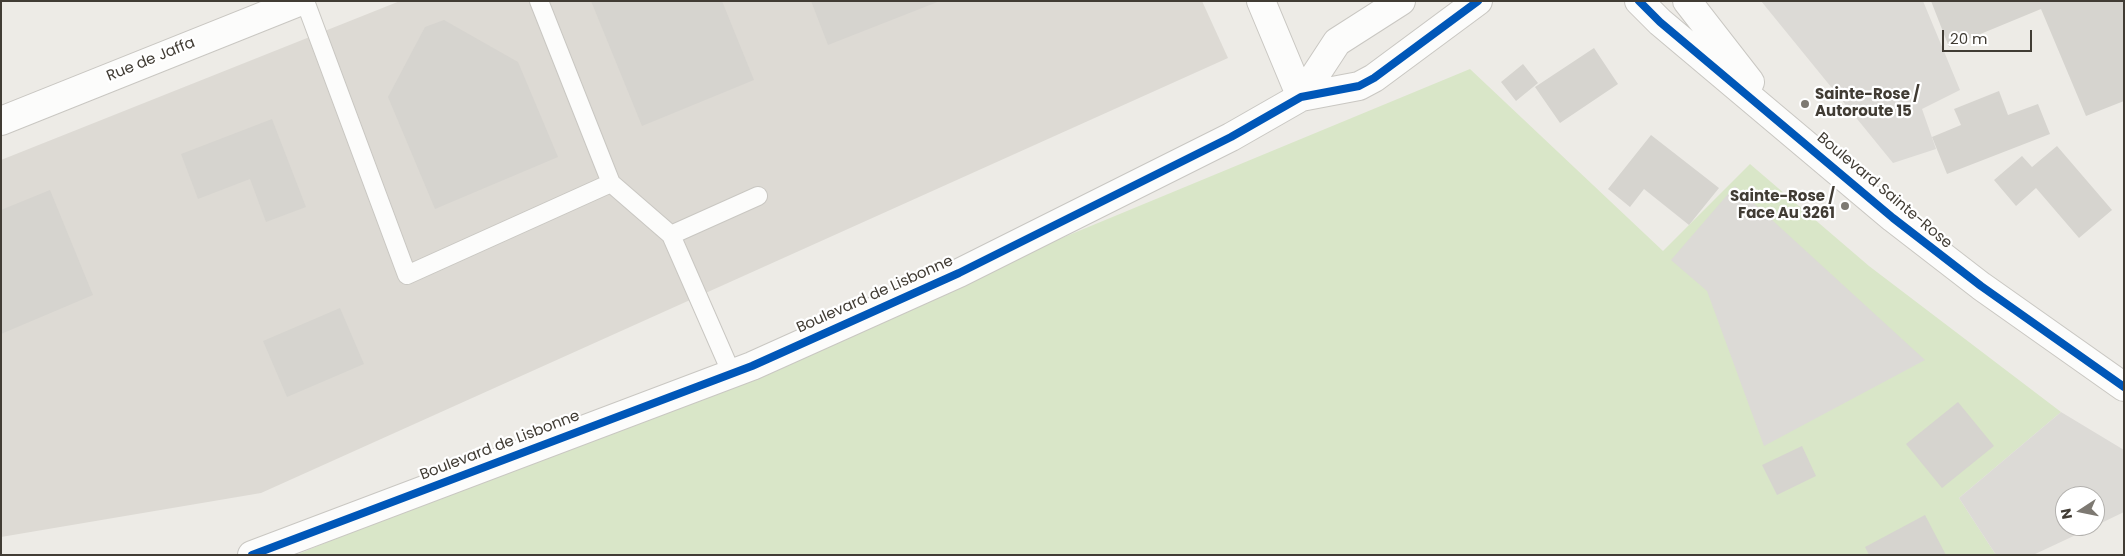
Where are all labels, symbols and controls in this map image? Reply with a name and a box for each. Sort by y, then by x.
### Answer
scale bar [1945,20,2035,52]
text: 20 m [1950,28,1988,49]
street label: Rue de Jaffa [104,34,198,86]
place label: Sainte-Rose / Autoroute 15 [1815,86,1920,121]
marker: Sainte-Rose / Autoroute 15 [1799,98,1811,110]
street label: Boulevard Sainte-Rose [1813,129,1955,253]
place label: Sainte-Rose / Face Au 3261 [1730,188,1835,223]
marker: Sainte-Rose / Face Au 3261 [1839,200,1851,212]
street label: Boulevard de Lisbonne [794,252,956,338]
street label: Boulevard de Lisbonne [418,407,582,485]
north arrow [2055,486,2105,536]
text: N [2055,507,2077,521]

